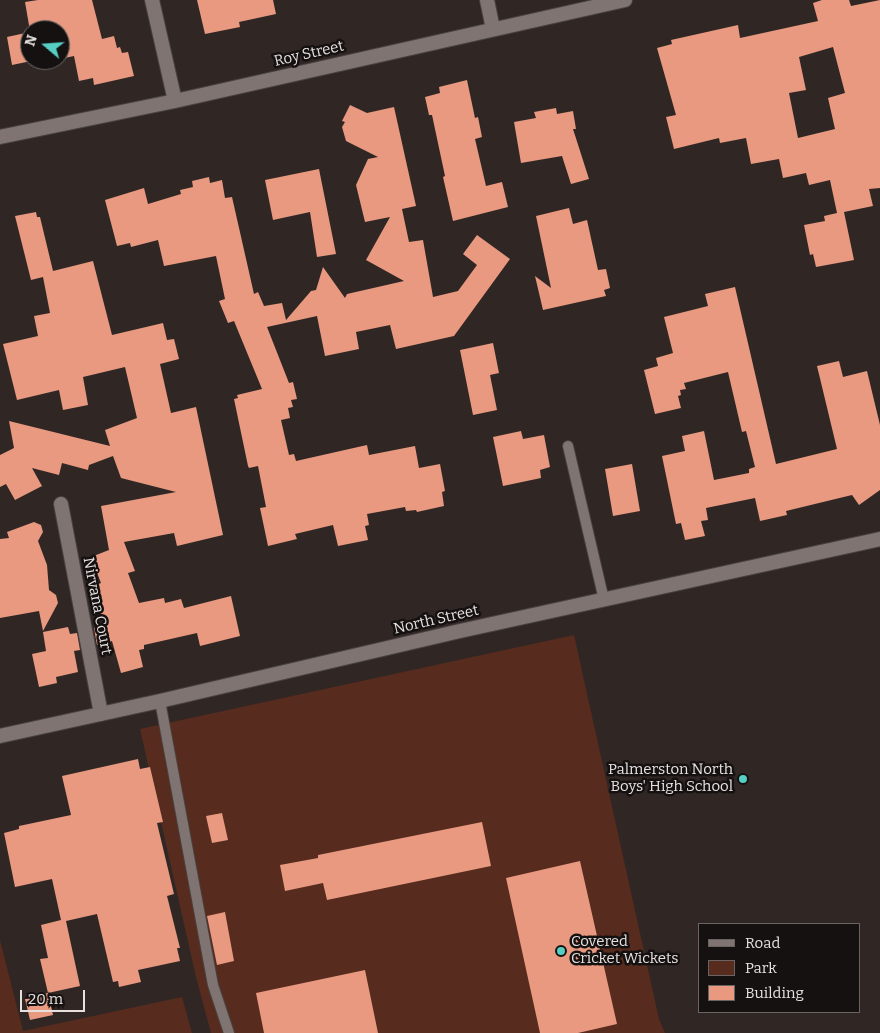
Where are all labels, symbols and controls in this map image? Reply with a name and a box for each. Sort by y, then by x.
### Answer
north arrow [20,20,70,70]
text: N [21,33,41,48]
street label: Roy Street [272,37,346,71]
street label: Nirvana Court [79,556,115,656]
street label: North Street [392,601,480,639]
place label: Palmerston North Boys' High School [608,761,733,796]
marker: Palmerston North Boys' High School [737,773,749,785]
legend [698,923,860,1013]
place label: Covered Cricket Wickets [571,933,678,968]
text: Road [745,934,780,952]
marker: Covered Cricket Wickets [555,945,567,957]
text: Park [745,959,777,977]
scale bar [22,980,88,1012]
text: Building [745,984,804,1002]
text: 20 m [28,990,63,1008]

